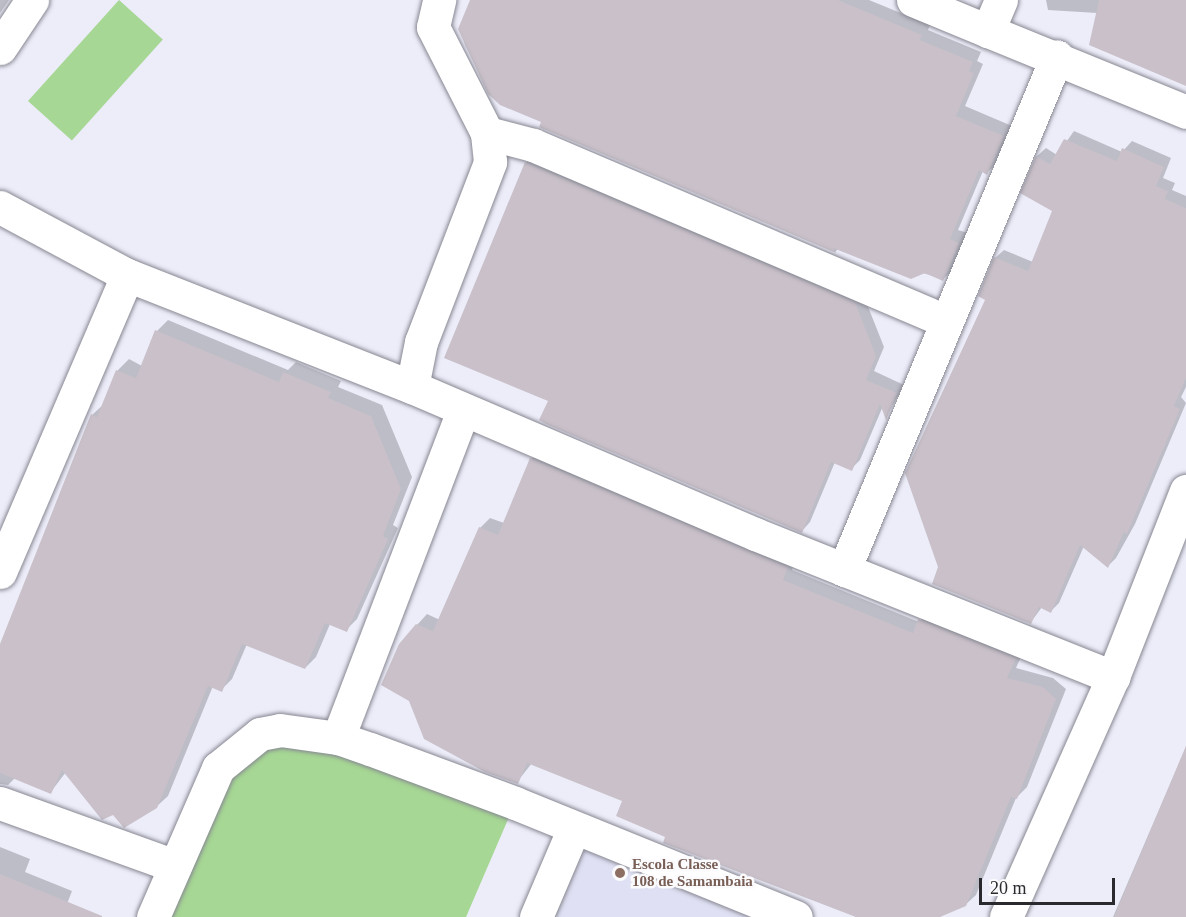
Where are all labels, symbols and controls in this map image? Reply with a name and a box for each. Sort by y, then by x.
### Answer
place label: Escola Classe 108 de Samambaia [632,855,753,890]
marker: Escola Classe 108 de Samambaia [613,866,627,880]
scale bar [982,866,1118,904]
text: 20 m [990,878,1027,898]

